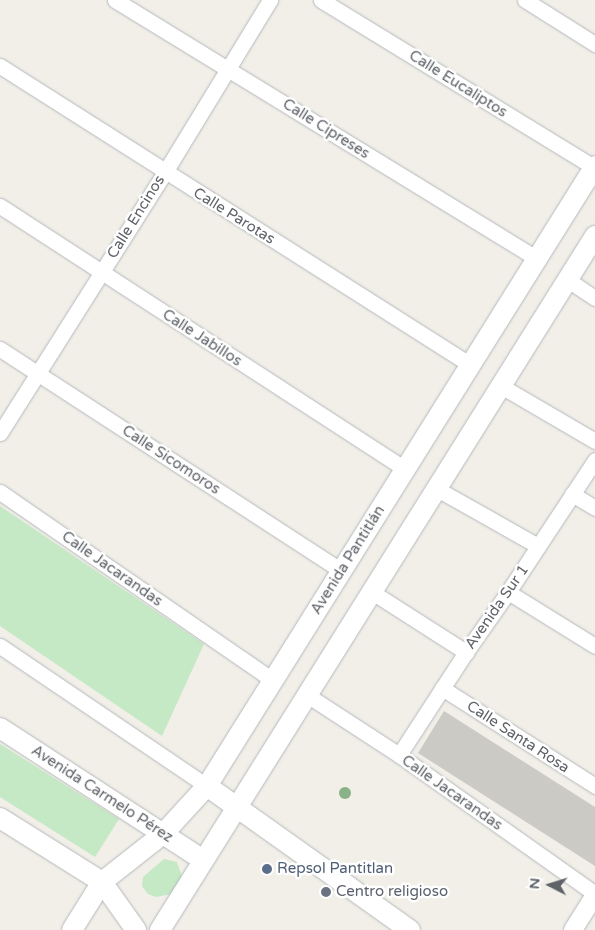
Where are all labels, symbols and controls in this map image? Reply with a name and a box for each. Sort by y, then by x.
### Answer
street label: Calle Eucaliptos [406,47,510,121]
street label: Calle Cipreses [279,95,373,163]
street label: Calle Encinos [103,172,169,262]
street label: Calle Parotas [190,184,278,248]
street label: Calle Jabillos [159,306,245,370]
street label: Calle Sicomoros [119,422,223,498]
street label: Avenida Pantitlán [307,502,389,618]
street label: Calle Jacarandas [58,528,166,610]
street label: Avenida Sur 1 [461,561,533,653]
street label: Calle Santa Rosa [463,697,573,777]
street label: Avenida Carmelo Pérez [28,741,176,847]
street label: Calle Jacarandas [398,752,506,834]
place label: Repsol Pantitlan [277,860,393,878]
north arrow [525,860,575,910]
marker: Repsol Pantitlan [261,863,273,875]
text: N [526,877,544,890]
place label: Centro religioso [336,883,448,901]
marker: Centro religioso [320,886,332,898]

